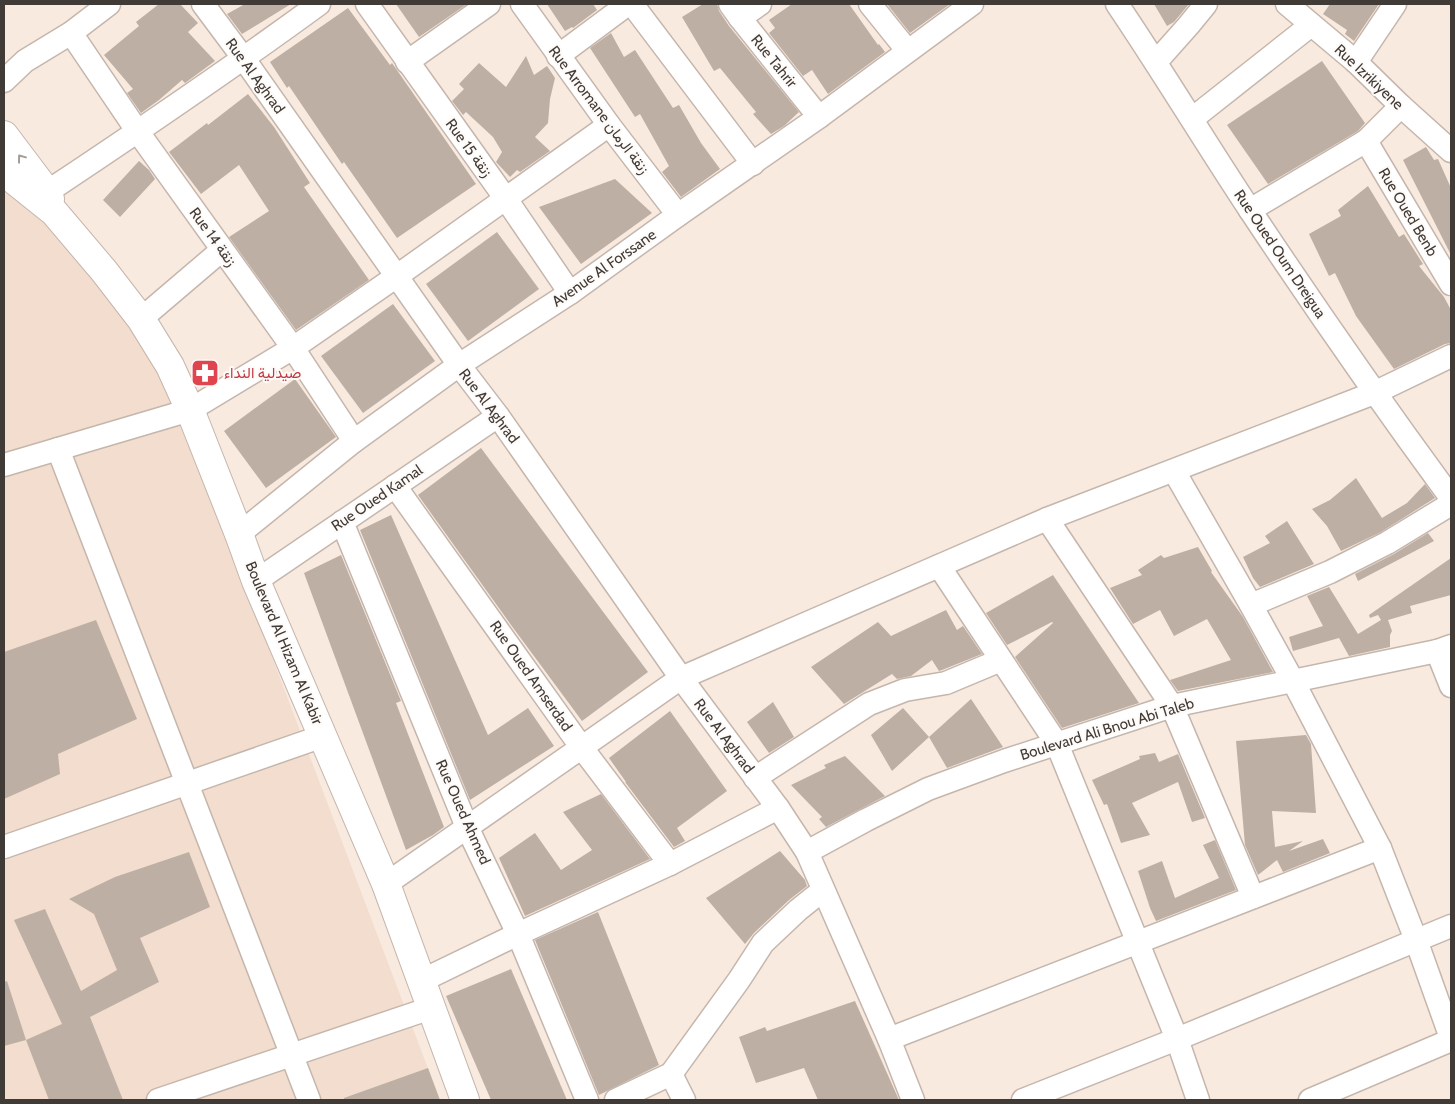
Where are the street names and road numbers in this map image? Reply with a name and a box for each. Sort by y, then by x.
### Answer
street label: Rue Tahrir [747,31,801,91]
street label: Rue Al Aghrad [222,35,288,117]
street label: Rue Izrikiyene [1331,41,1407,114]
street label: Rue Arromane زنقة الرمان [545,42,653,178]
street label: Rue 15 زنقة [442,115,496,181]
street label: Rue Oued Benb [1375,165,1441,259]
street label: Rue Oued Oum Dreigua [1230,186,1330,322]
street label: Rue 14 زنقة [186,204,240,270]
street label: Avenue Al Forssane [549,225,660,311]
street label: Rue Al Aghrad [455,365,523,447]
street label: Rue Oued Kamal [328,461,426,535]
street label: Boulevard Al Hizam Al Kabir [241,559,327,727]
street label: Rue Oued Amserdad [486,617,576,735]
street label: Boulevard Ali Bnou Abi Taleb [1018,694,1196,764]
street label: Rue Al Aghrad [690,695,758,777]
street label: Rue Oued Ahmed [432,757,494,867]

